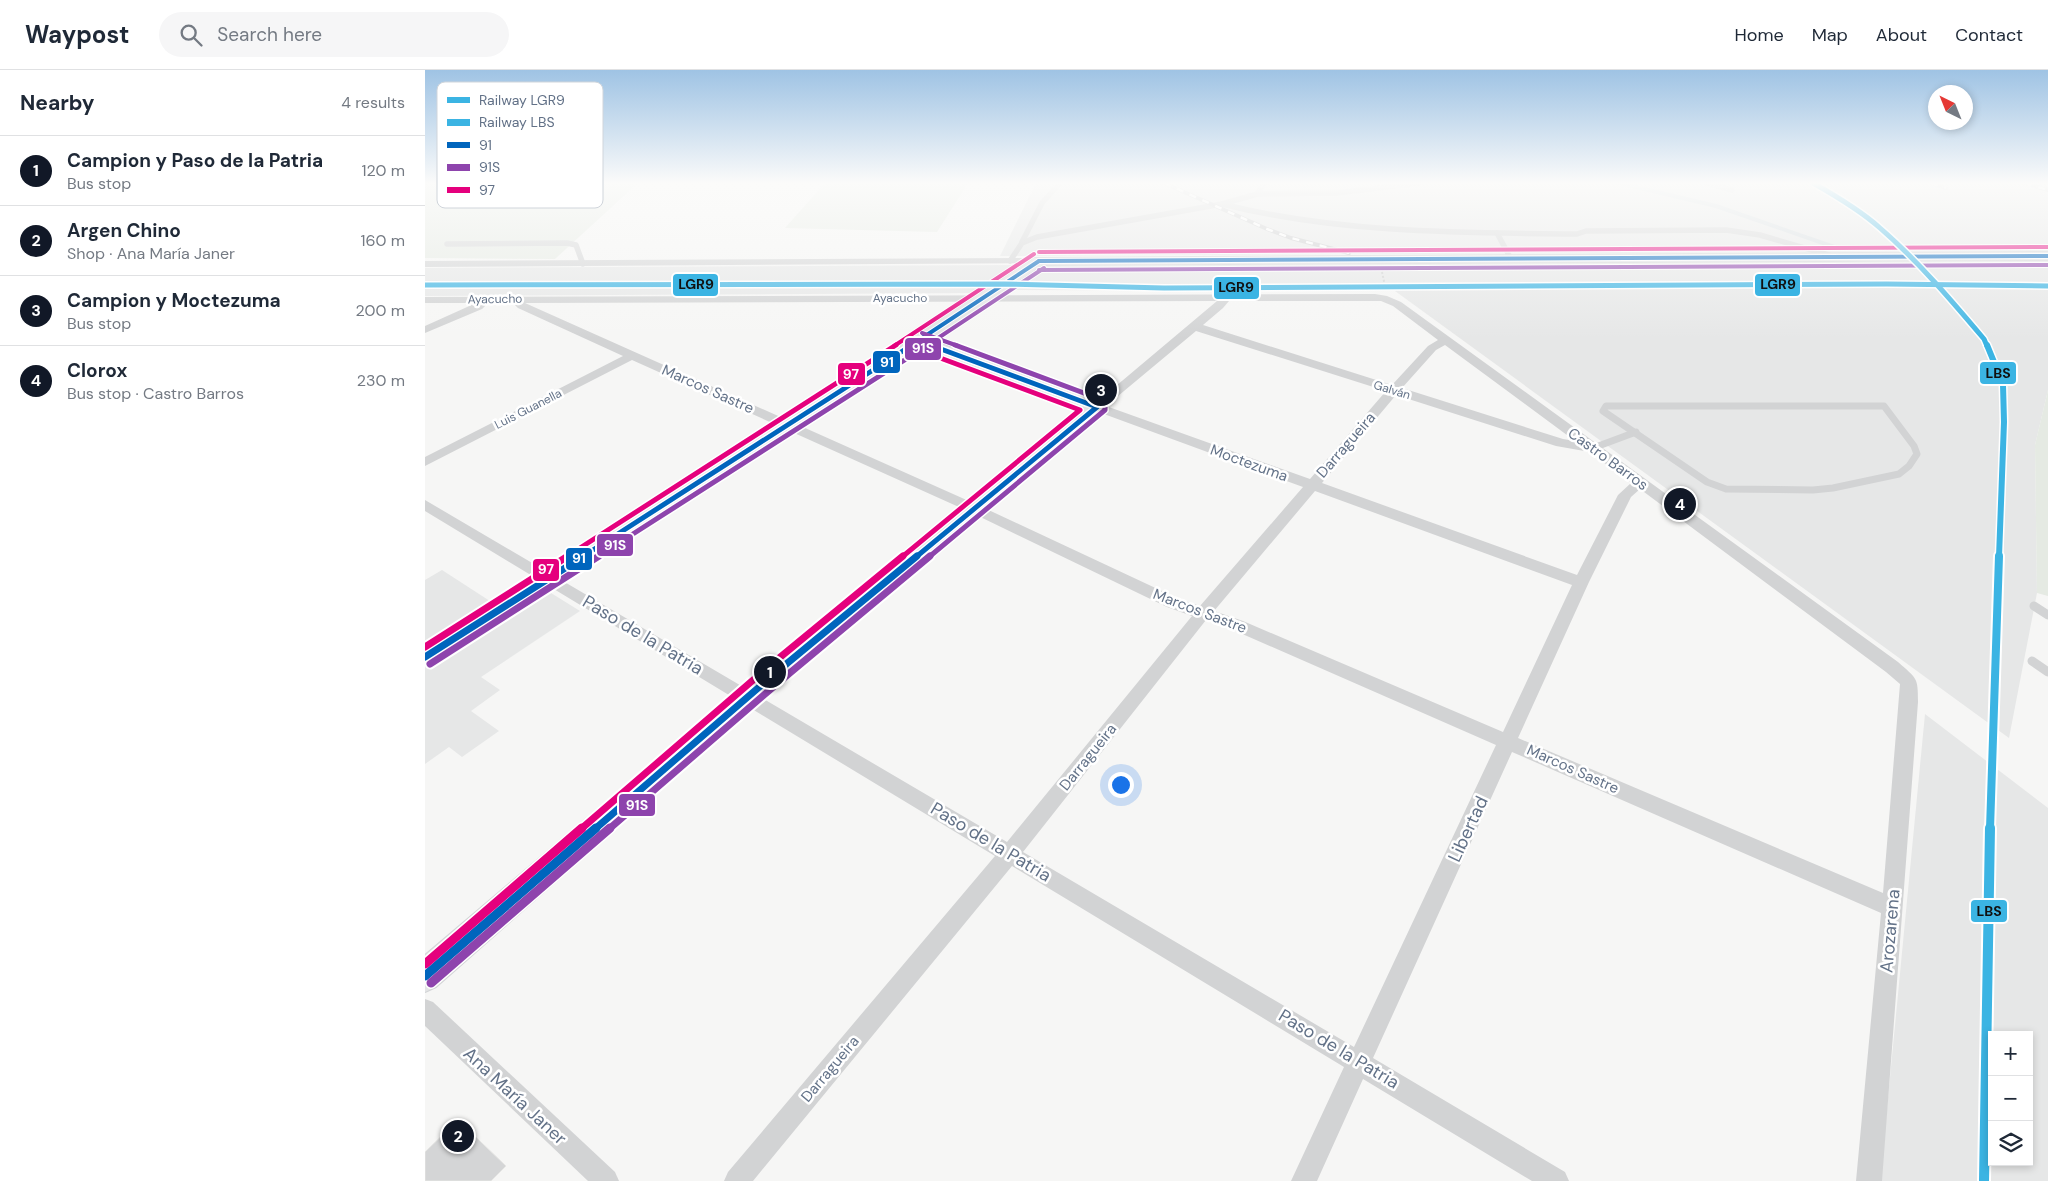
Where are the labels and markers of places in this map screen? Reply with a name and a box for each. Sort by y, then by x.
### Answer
pin: 3 [1085,371,1117,409]
pin: 4 [1664,485,1696,523]
pin: 1 [754,653,786,691]
pin: 2 [442,1117,474,1155]

